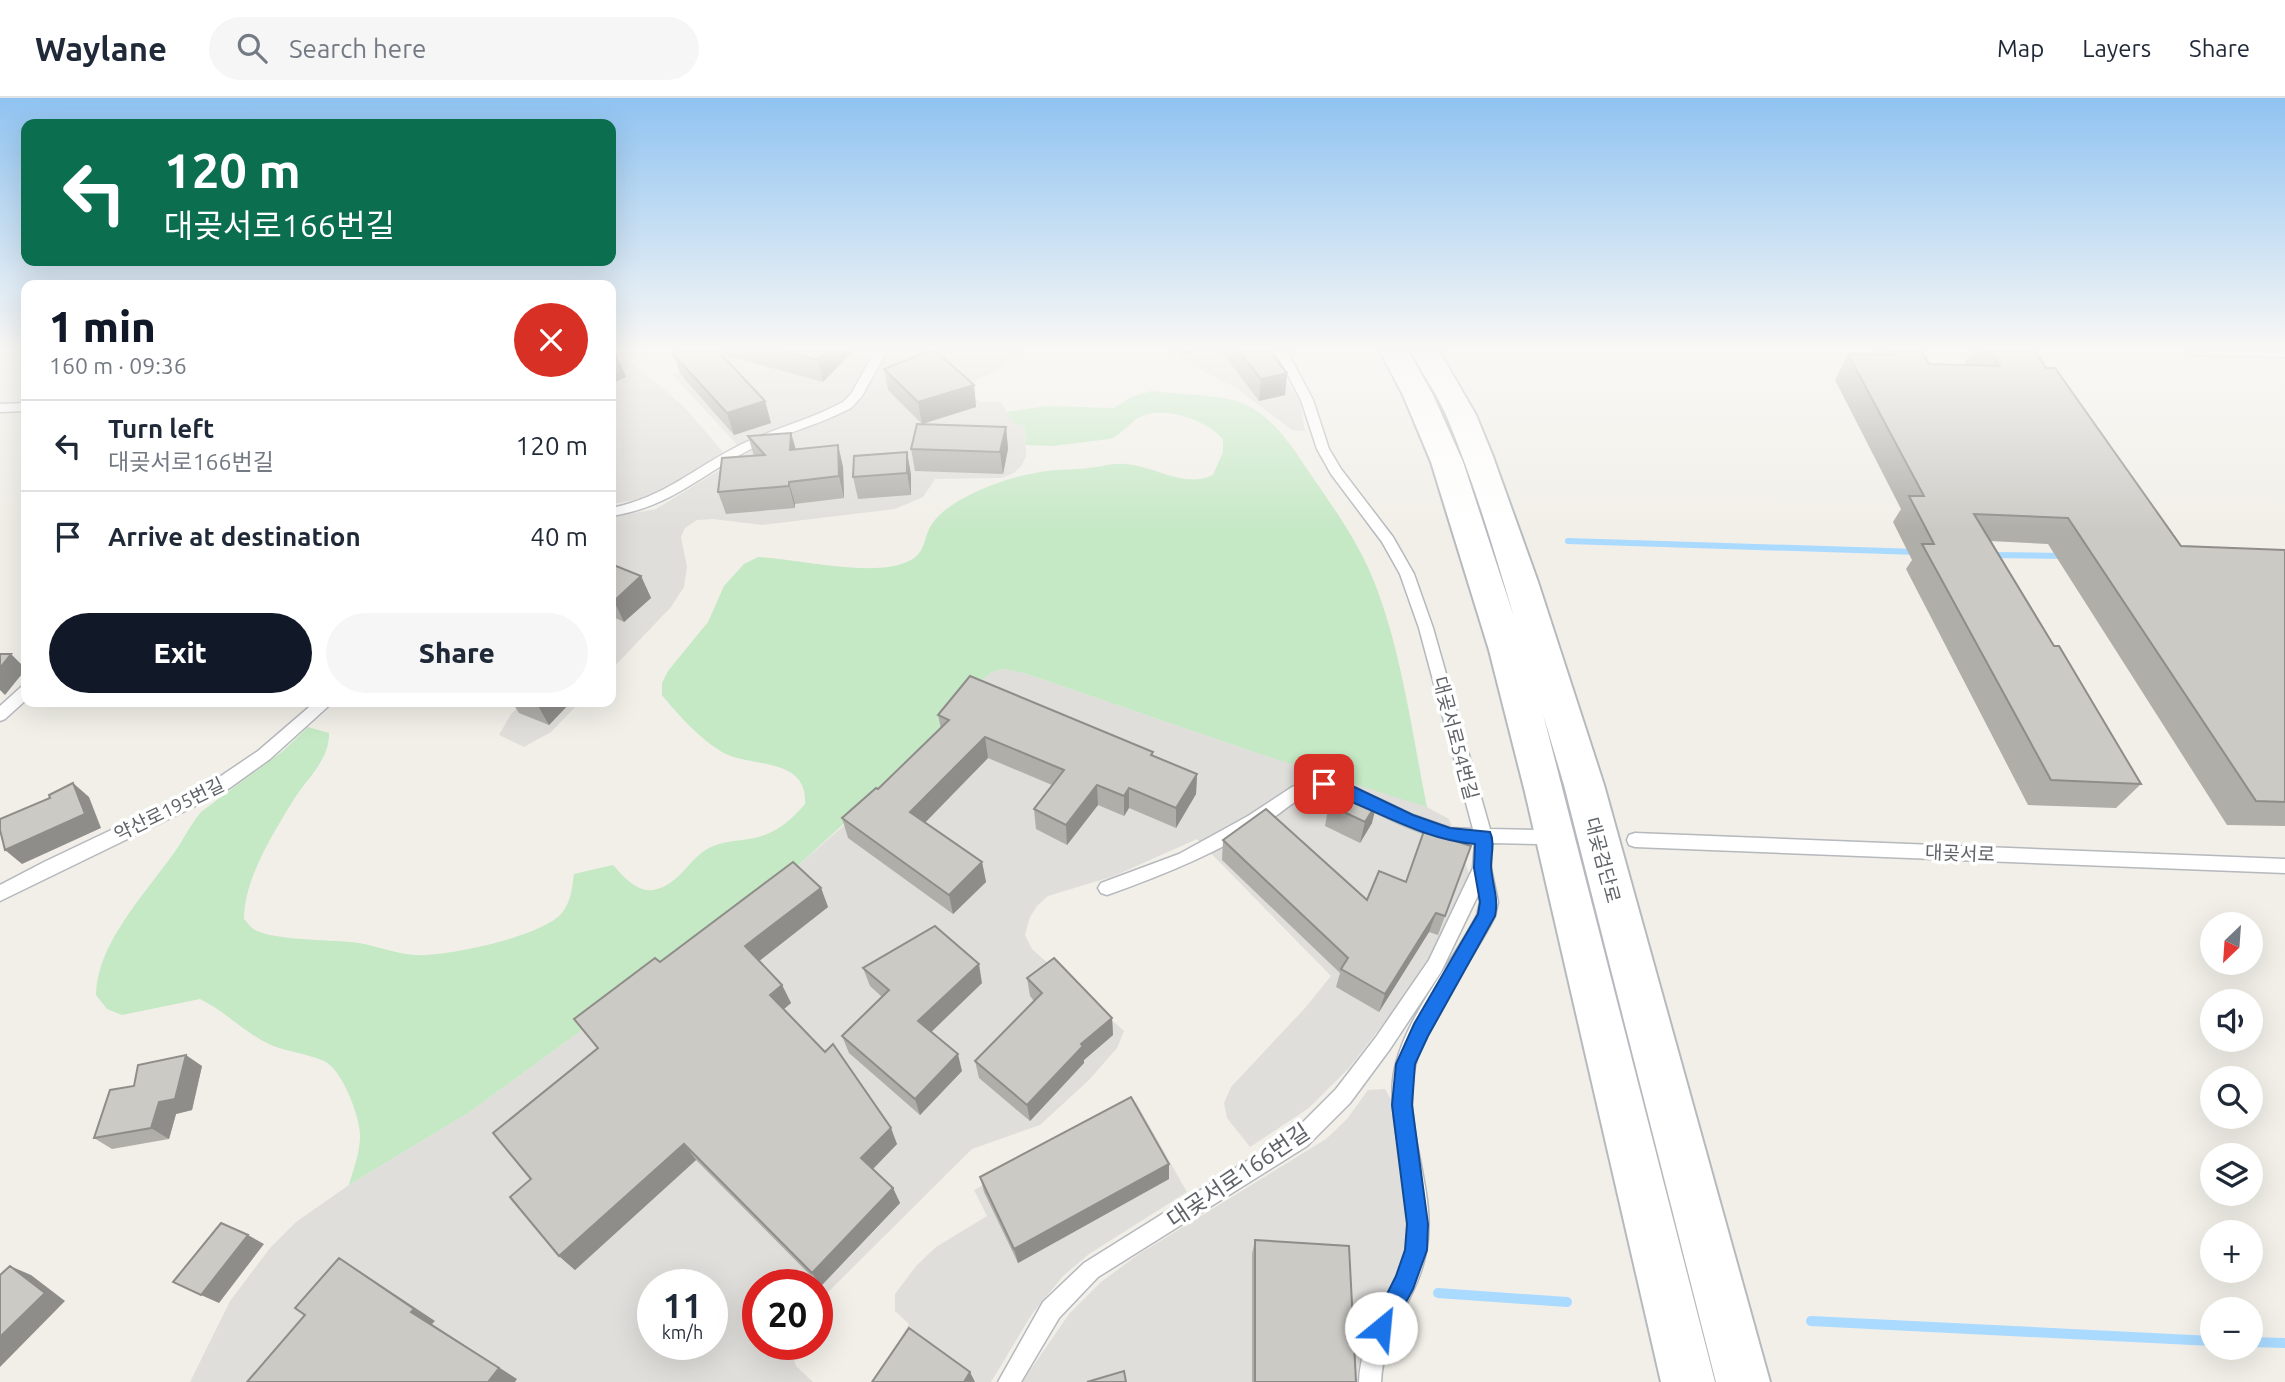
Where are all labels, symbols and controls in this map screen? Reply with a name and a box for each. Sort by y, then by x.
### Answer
search box [209,17,699,80]
icon: search [233,29,271,67]
text: Waylane [35,30,167,67]
text: Search here [289,34,426,63]
text: Map [1997,35,2044,62]
text: Layers [2082,35,2151,62]
text: Share [2189,35,2250,62]
text: 120 m [164,142,301,197]
icon: left [49,147,140,238]
text: 대곶서로166번길 [164,207,395,243]
text: 1 min [49,303,156,350]
button: close [514,303,588,377]
text: 160 m · 09:36 [49,353,187,378]
text: Turn left [108,414,214,443]
icon: left [49,427,87,465]
text: 120 m [516,431,588,460]
text: 대곶서로166번길 [108,449,274,474]
icon: arrive [49,518,87,556]
text: Arrive at destination [108,522,361,551]
text: 40 m [530,522,588,551]
button: Exit [49,613,312,693]
button: Share [326,613,588,693]
street label: 대곶서로54번길 [1429,674,1483,802]
pin [1294,754,1354,814]
icon: arrive [1305,765,1343,803]
street label: 약산로195번길 [110,773,228,845]
street label: 대곶검단로 [1581,815,1625,905]
street label: 대곶서로 [1925,841,1995,865]
north arrow [2200,912,2263,975]
map controls [2200,912,2263,1360]
button: sound [2200,989,2263,1052]
button: search [2200,1066,2263,1129]
street label: 대곶서로166번길 [1162,1118,1314,1232]
button: layers [2200,1143,2263,1206]
button: + [2200,1220,2263,1283]
speed limit sign: 20 [742,1269,833,1360]
text: 11 [663,1285,702,1325]
position arrow [1344,1291,1418,1365]
button: − [2200,1297,2263,1360]
text: km/h [662,1322,703,1342]

